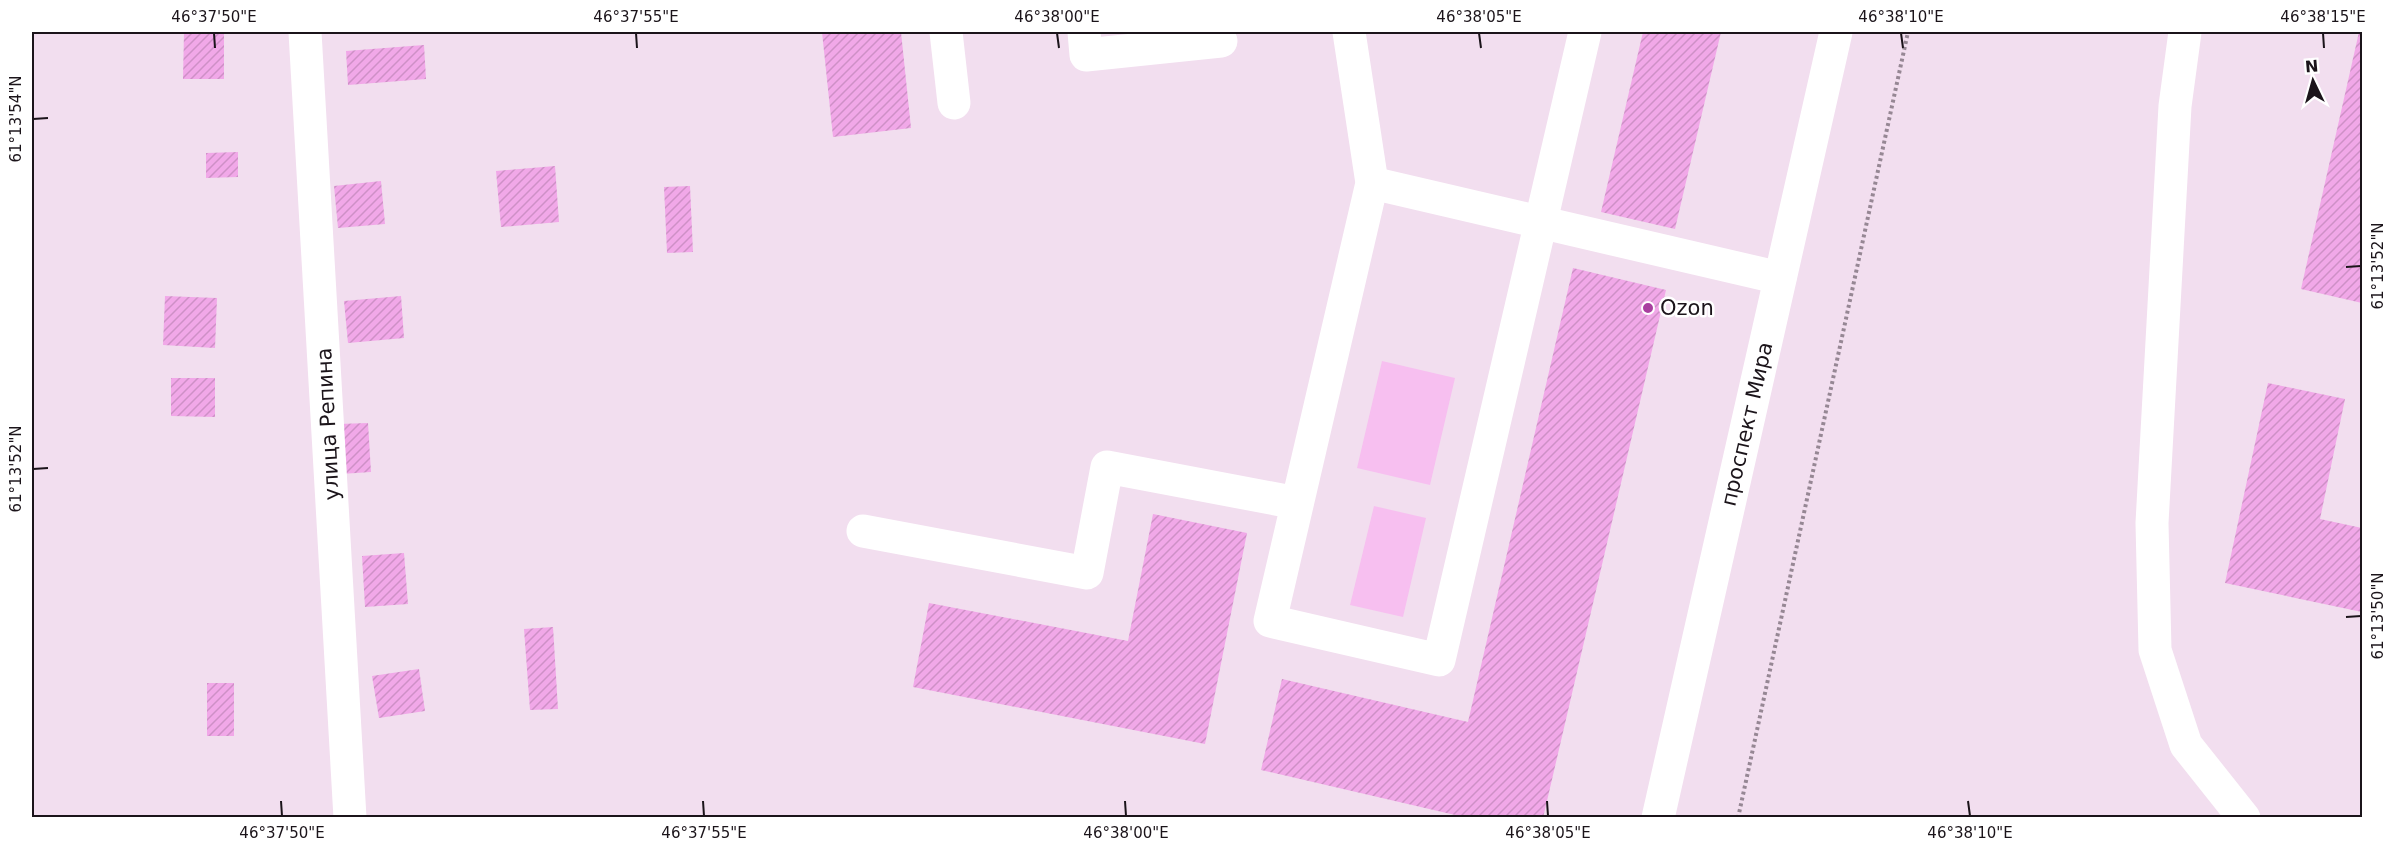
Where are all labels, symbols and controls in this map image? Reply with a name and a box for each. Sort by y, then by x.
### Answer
text: 46°37'50"E [171,8,257,26]
text: 46°37'55"E [593,8,679,26]
text: 46°38'00"E [1014,8,1100,26]
text: 46°38'05"E [1436,8,1522,26]
text: 46°38'10"E [1858,8,1944,26]
text: 46°38'15"E [2280,8,2366,26]
north arrow [2283,51,2343,111]
text: N [2304,57,2319,77]
text: 61°13'54"N [7,75,25,163]
text: 61°13'52"N [2369,222,2387,310]
place label: Ozon [1660,296,1714,320]
marker: Ozon [1641,301,1655,315]
street label: проспект Мира [1716,340,1778,508]
street label: улица Репина [312,347,344,501]
text: 61°13'52"N [7,425,25,513]
text: 61°13'50"N [2369,572,2387,660]
text: 46°37'50"E [239,824,325,842]
text: 46°37'55"E [661,824,747,842]
text: 46°38'00"E [1083,824,1169,842]
text: 46°38'05"E [1505,824,1591,842]
text: 46°38'10"E [1927,824,2013,842]

